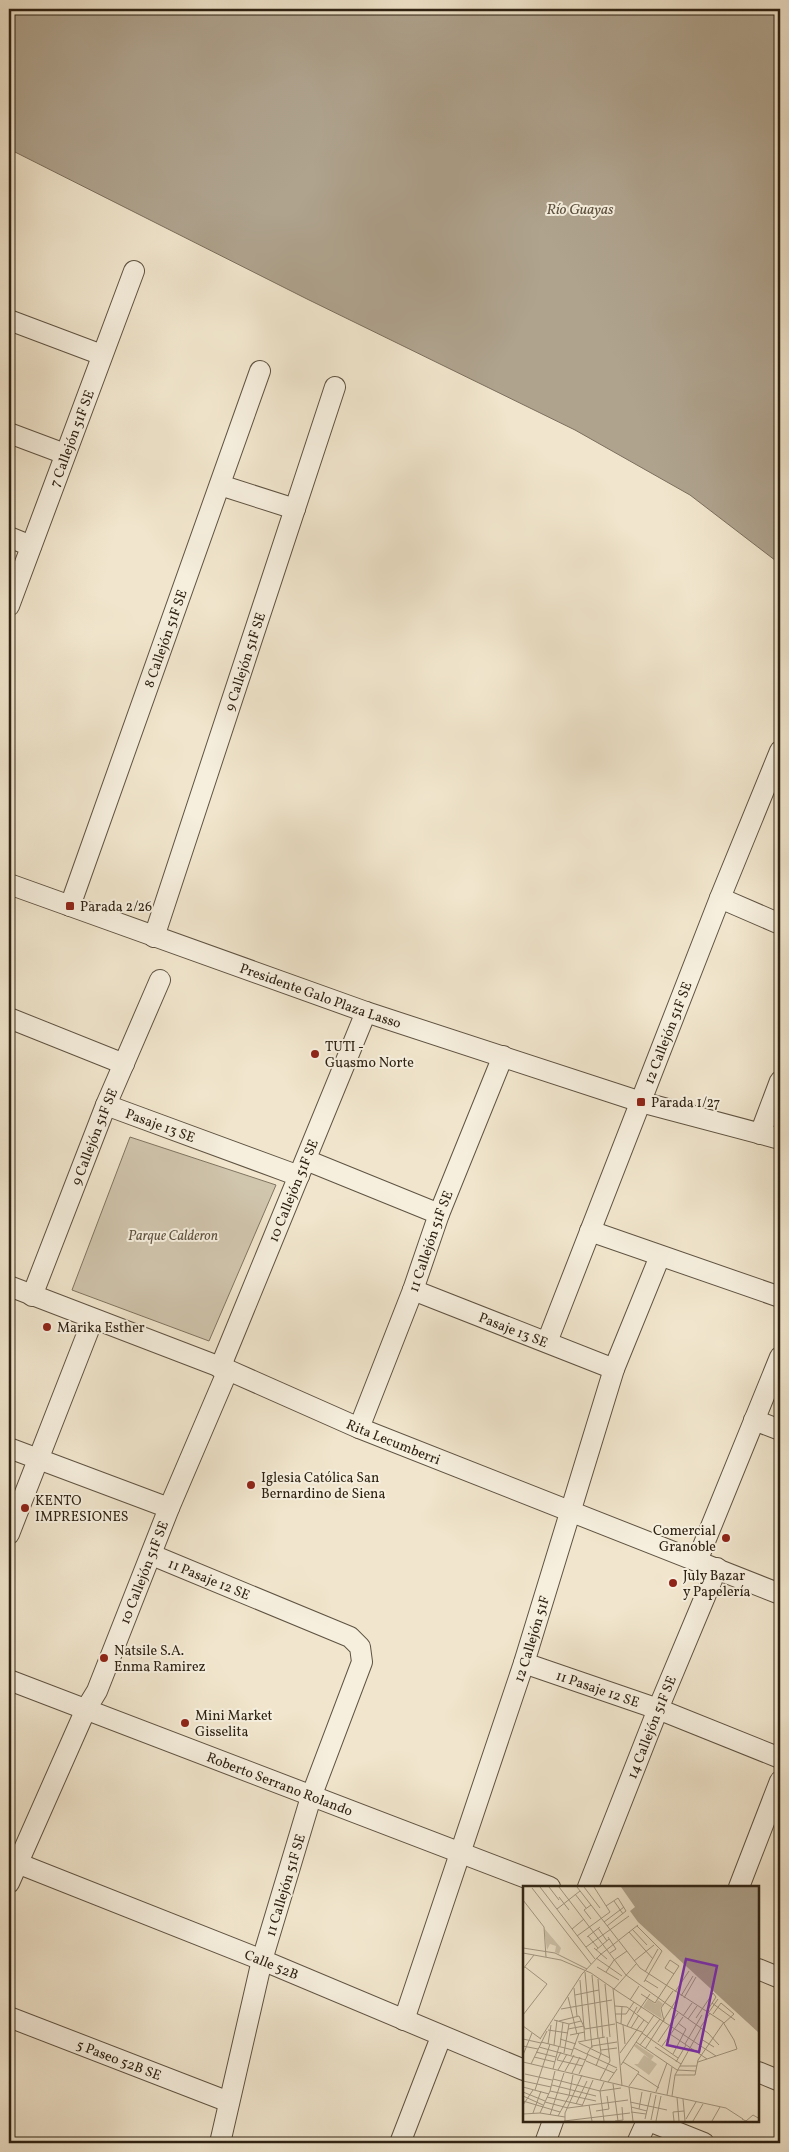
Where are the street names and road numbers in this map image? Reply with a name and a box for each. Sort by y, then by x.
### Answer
street label: 7 Callejón 51F SE [46,388,100,490]
street label: 8 Callejón 51F SE [140,587,193,690]
street label: 9 Callejón 51F SE [221,610,271,714]
street label: Presidente Galo Plaza Lasso [237,959,403,1034]
street label: 12 Callejón 51F SE [640,979,697,1087]
street label: 9 Callejón 51F SE [68,1086,123,1188]
street label: Pasaje 13 SE [122,1105,198,1148]
street label: 10 Callejón 51F SE [265,1137,324,1245]
street label: 11 Callejón 51F SE [405,1188,458,1295]
street label: Pasaje 13 SE [475,1309,550,1353]
street label: Rita Lecumberri [343,1416,443,1470]
street label: 10 Callejón 51F SE [116,1518,174,1627]
street label: 11 Pasaje 12 SE [165,1555,253,1606]
street label: 12 Callejón 51F [510,1593,555,1685]
street label: 11 Pasaje 12 SE [553,1667,642,1713]
street label: 14 Callejón 51F SE [623,1673,682,1782]
street label: Roberto Serrano Rolando [204,1748,355,1822]
street label: 11 Callejón 51F SE [262,1832,311,1939]
street label: Calle 52B [241,1946,301,1985]
street label: 5 Paseo 52B SE [73,2036,164,2086]

